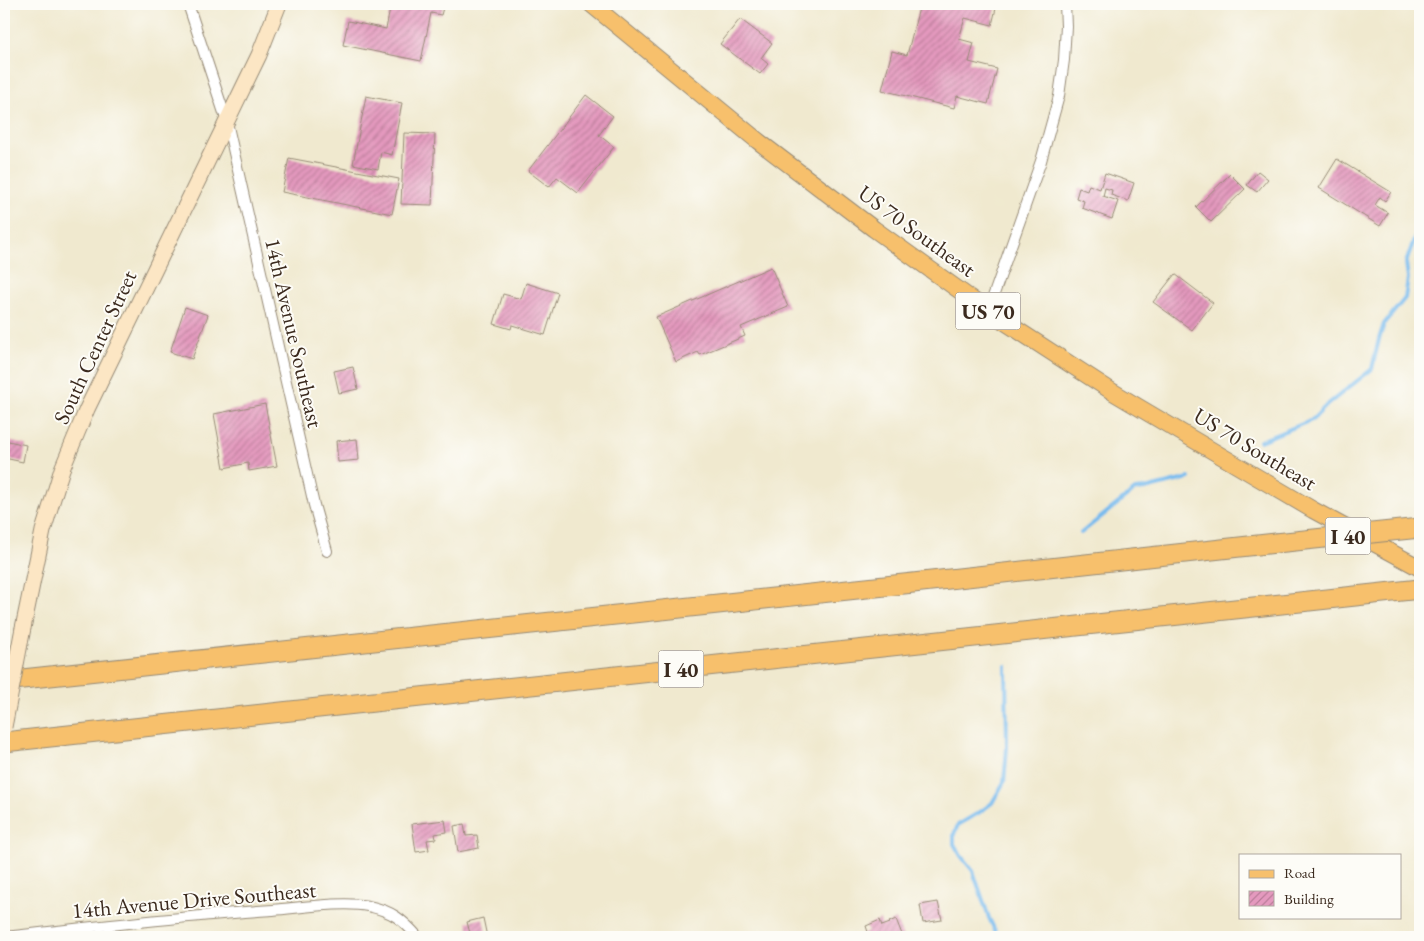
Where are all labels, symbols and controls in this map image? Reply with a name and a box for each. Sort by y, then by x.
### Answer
street label: US 70 Southeast [852,179,982,284]
street label: 14th Avenue Southeast [258,235,330,431]
street label: South Center Street [47,265,143,429]
road number: US 70 [956,292,1020,330]
street label: US 70 Southeast [1188,401,1322,497]
road number: I 40 [1326,518,1370,554]
road number: I 40 [658,651,704,688]
legend [1239,854,1402,918]
text: Road [1284,863,1316,882]
street label: 14th Avenue Drive Southeast [71,875,317,925]
text: Building [1284,889,1334,908]

